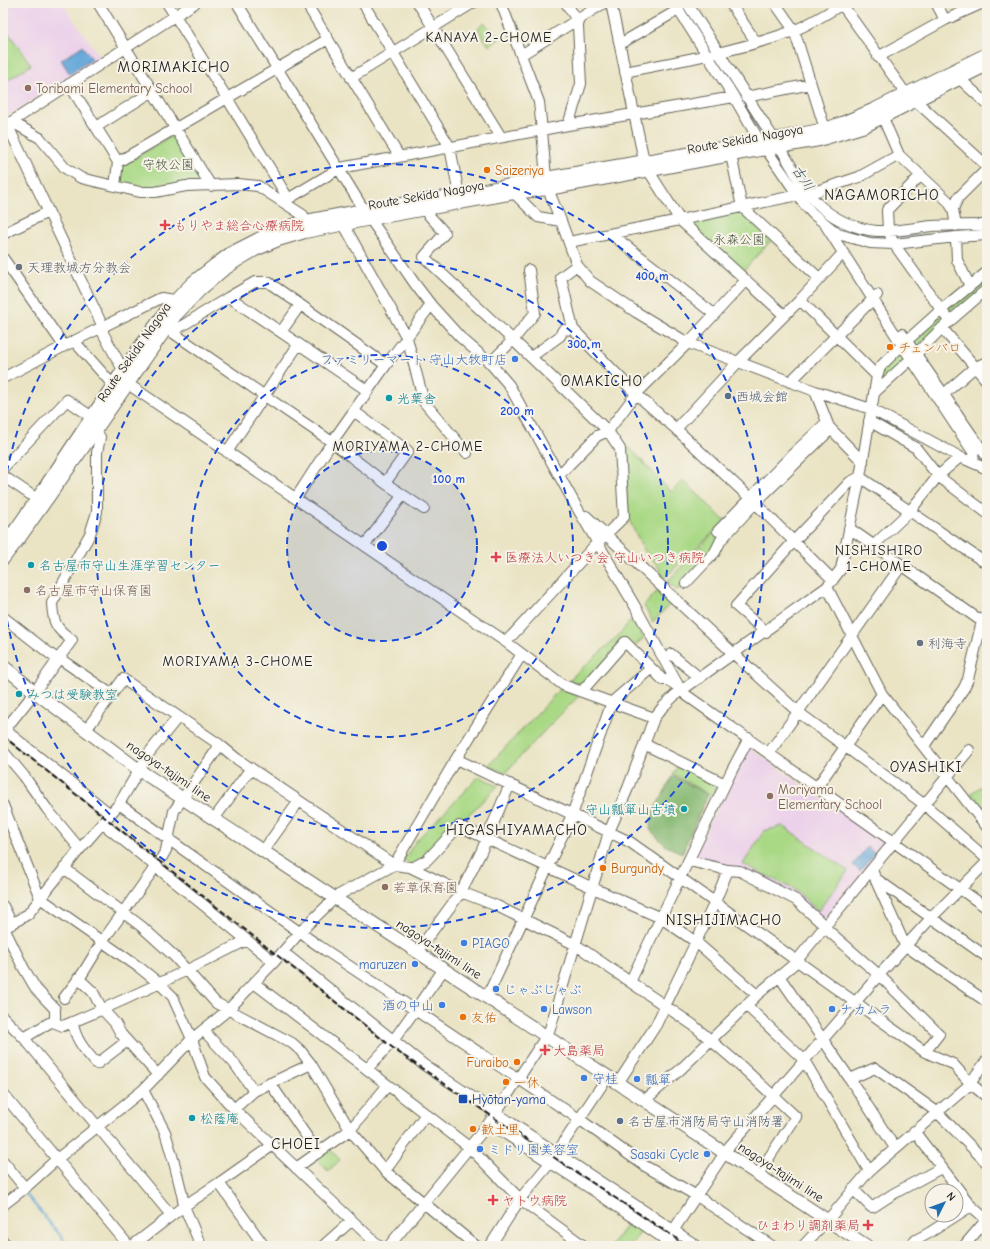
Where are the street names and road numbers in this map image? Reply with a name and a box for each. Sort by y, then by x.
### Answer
street label: Route Sekida Nagoya [686,121,804,157]
street label: Route Sekida Nagoya [367,177,485,213]
street label: Route Sekida Nagoya [94,300,174,404]
street label: nagoya-tajimi line [124,737,215,805]
street label: nagoya-tajimi line [393,916,485,982]
street label: nagoya-tajimi line [735,1139,827,1205]

